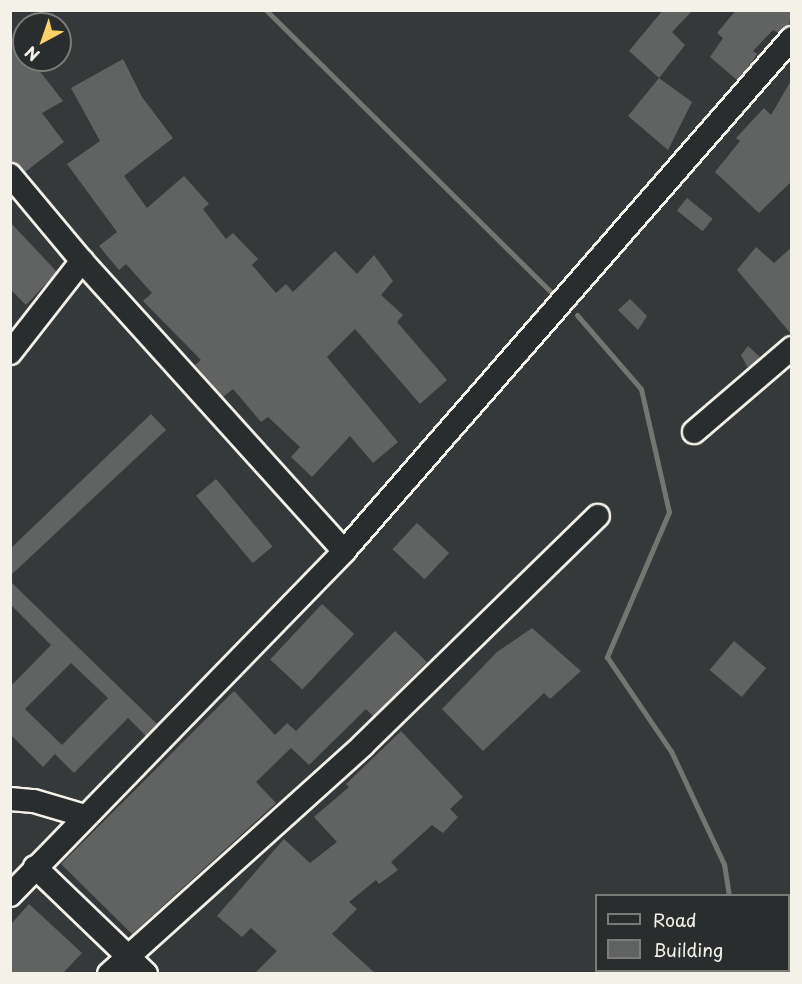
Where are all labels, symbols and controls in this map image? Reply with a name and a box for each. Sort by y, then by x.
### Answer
north arrow [12,12,72,72]
text: N [19,41,44,68]
legend [595,894,790,972]
text: Road [653,906,697,933]
text: Building [653,936,723,963]

